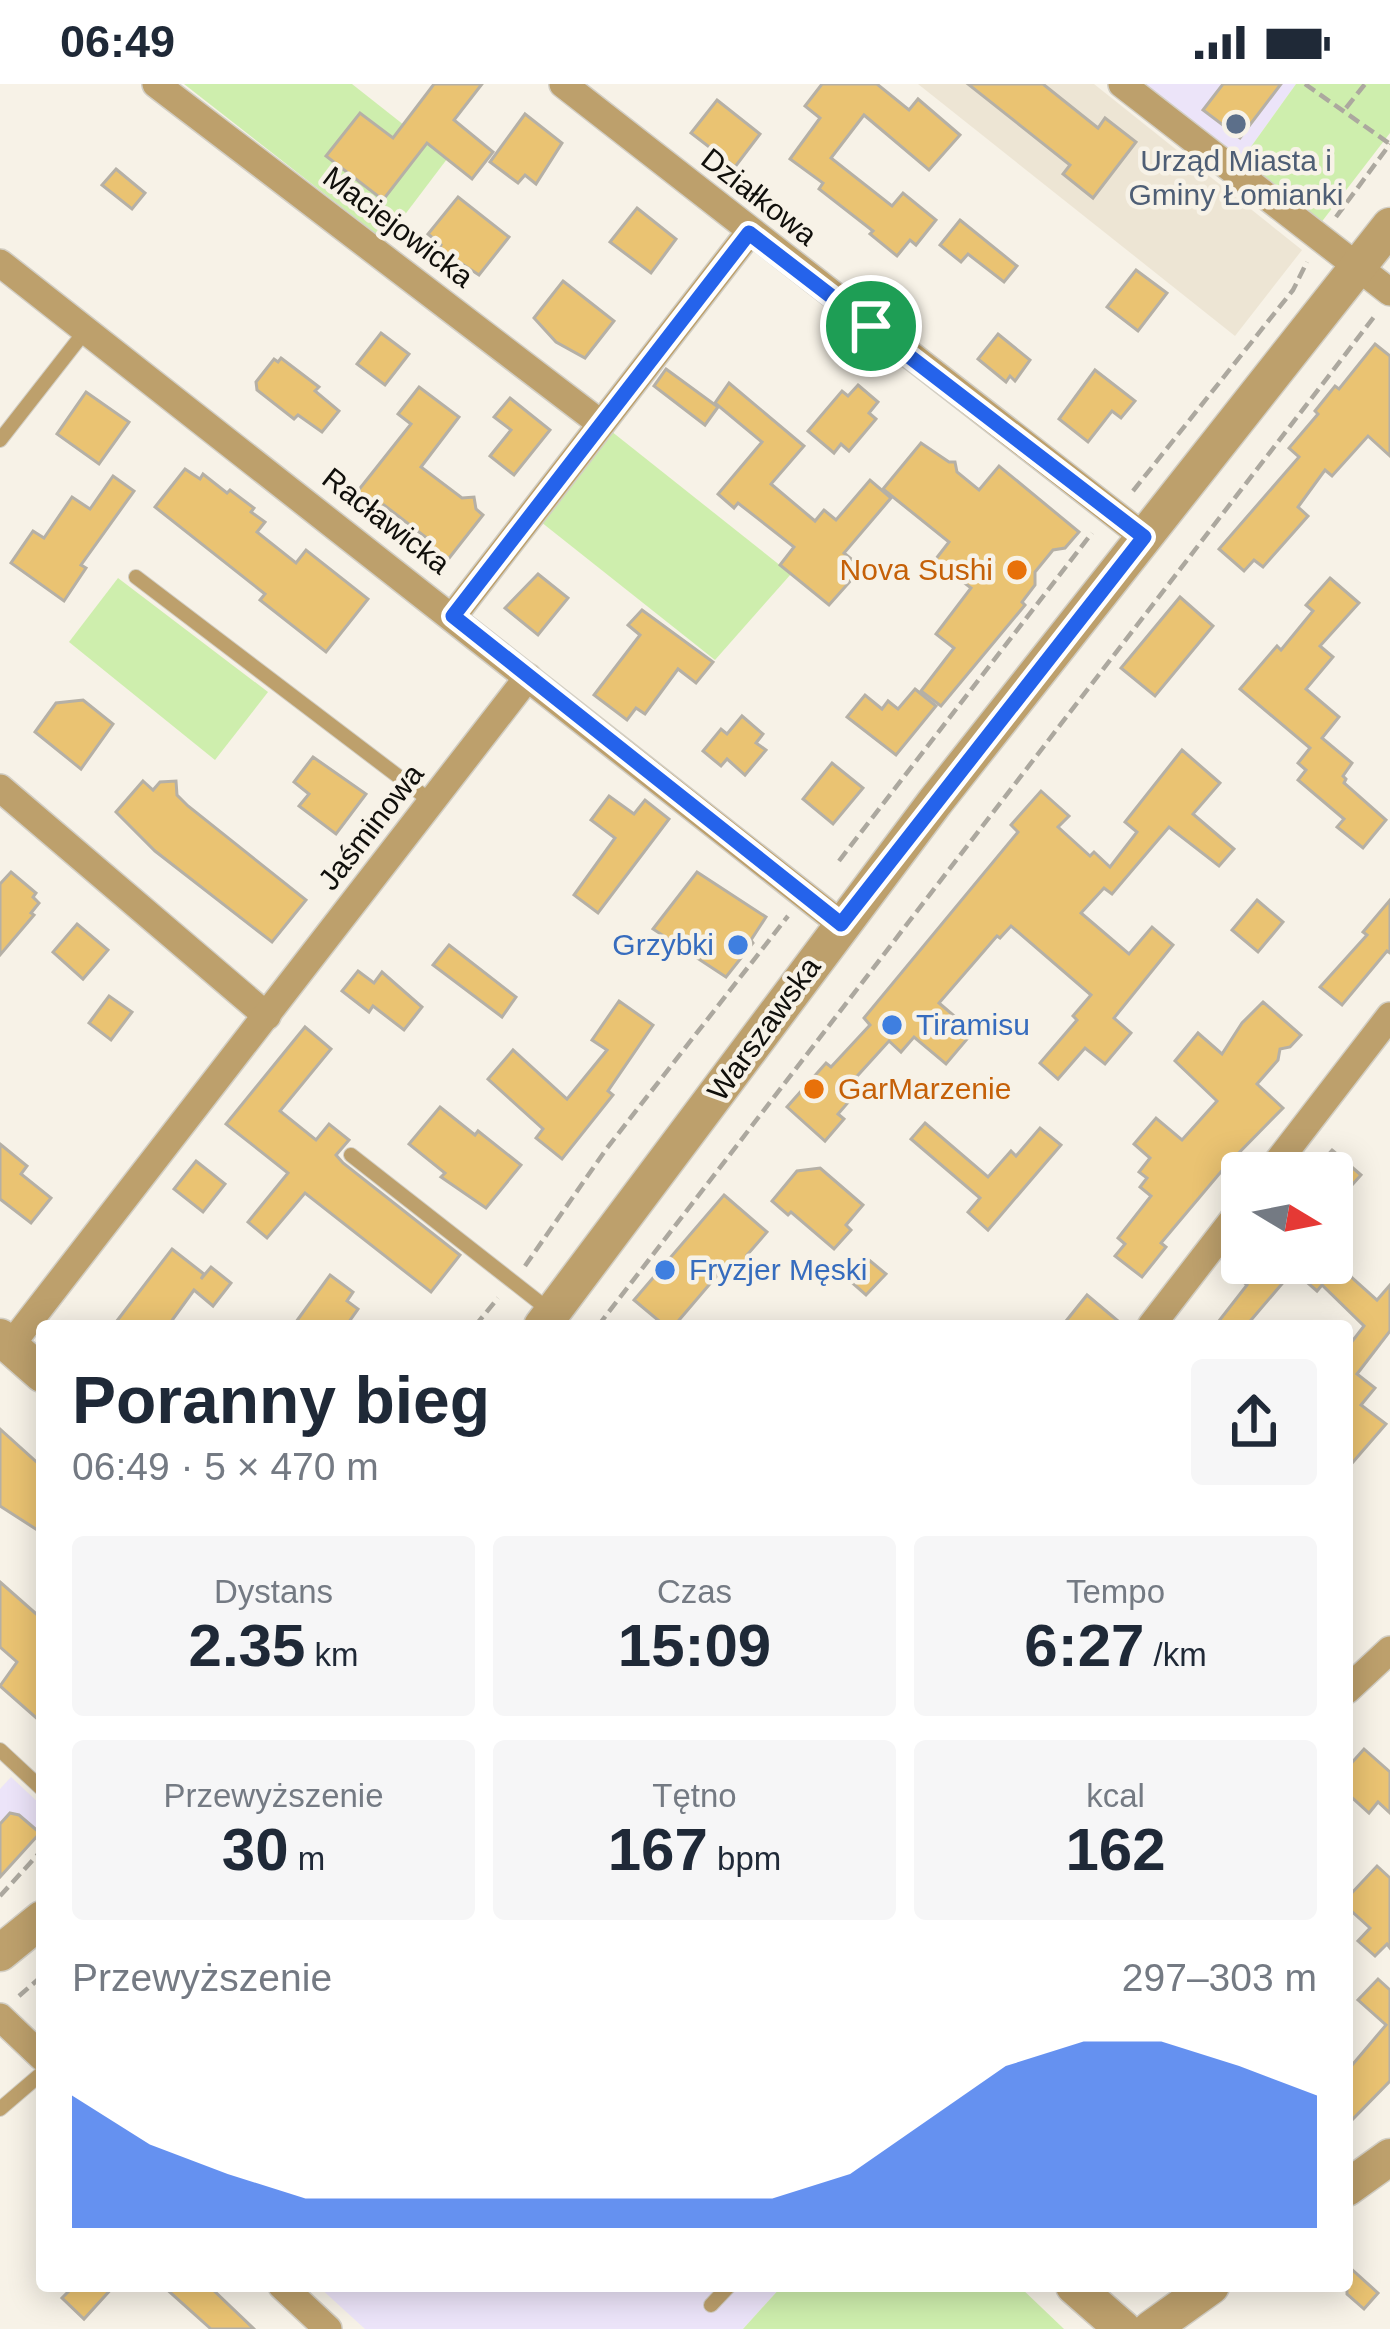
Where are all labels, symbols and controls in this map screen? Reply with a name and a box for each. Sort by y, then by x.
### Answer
text: 06:49 [60,16,175,67]
marker: Urząd Miasta i Gminy Łomianki [1223,111,1249,137]
street label: Działkowa [695,142,824,252]
place label: Urząd Miasta i Gminy Łomianki [1128,144,1344,211]
street label: Maciejowicka [317,160,480,294]
pin [820,275,922,377]
icon: arrive [838,293,904,359]
street label: Racławicka [316,461,456,581]
place label: Nova Sushi [840,553,993,586]
marker: Nova Sushi [1004,557,1030,583]
street label: Jaśminowa [311,757,430,896]
place label: Grzybki [612,928,714,961]
marker: Grzybki [725,932,751,958]
street label: Warszawska [701,950,827,1107]
place label: Tiramisu [916,1008,1030,1041]
marker: Tiramisu [879,1012,905,1038]
place label: GarMarzenie [838,1072,1011,1105]
marker: GarMarzenie [801,1076,827,1102]
north arrow [1221,1152,1353,1284]
map controls [1221,1152,1353,1284]
place label: Fryzjer Męski [689,1253,867,1286]
marker: Fryzjer Męski [652,1257,678,1283]
button: share [1191,1359,1317,1485]
text: Poranny bieg [72,1363,490,1437]
text: 06:49 · 5 × 470 m [72,1445,379,1488]
text: Dystans [214,1573,333,1610]
text: Czas [657,1573,732,1610]
text: Tempo [1066,1573,1165,1610]
text: 2.35 [189,1612,305,1679]
text: 15:09 [618,1612,771,1679]
text: 6:27 [1024,1612,1144,1679]
text: km [305,1636,358,1673]
text: /km [1144,1636,1207,1673]
text: Przewyższenie [163,1777,384,1814]
text: Tętno [652,1777,737,1814]
text: kcal [1086,1777,1145,1814]
text: 30 [222,1816,289,1883]
text: 167 [608,1816,708,1883]
text: 162 [1065,1816,1166,1883]
text: m [289,1840,325,1877]
text: bpm [708,1840,781,1877]
text: Przewyższenie [72,1956,332,1999]
text: 297–303 m [1122,1956,1317,1999]

